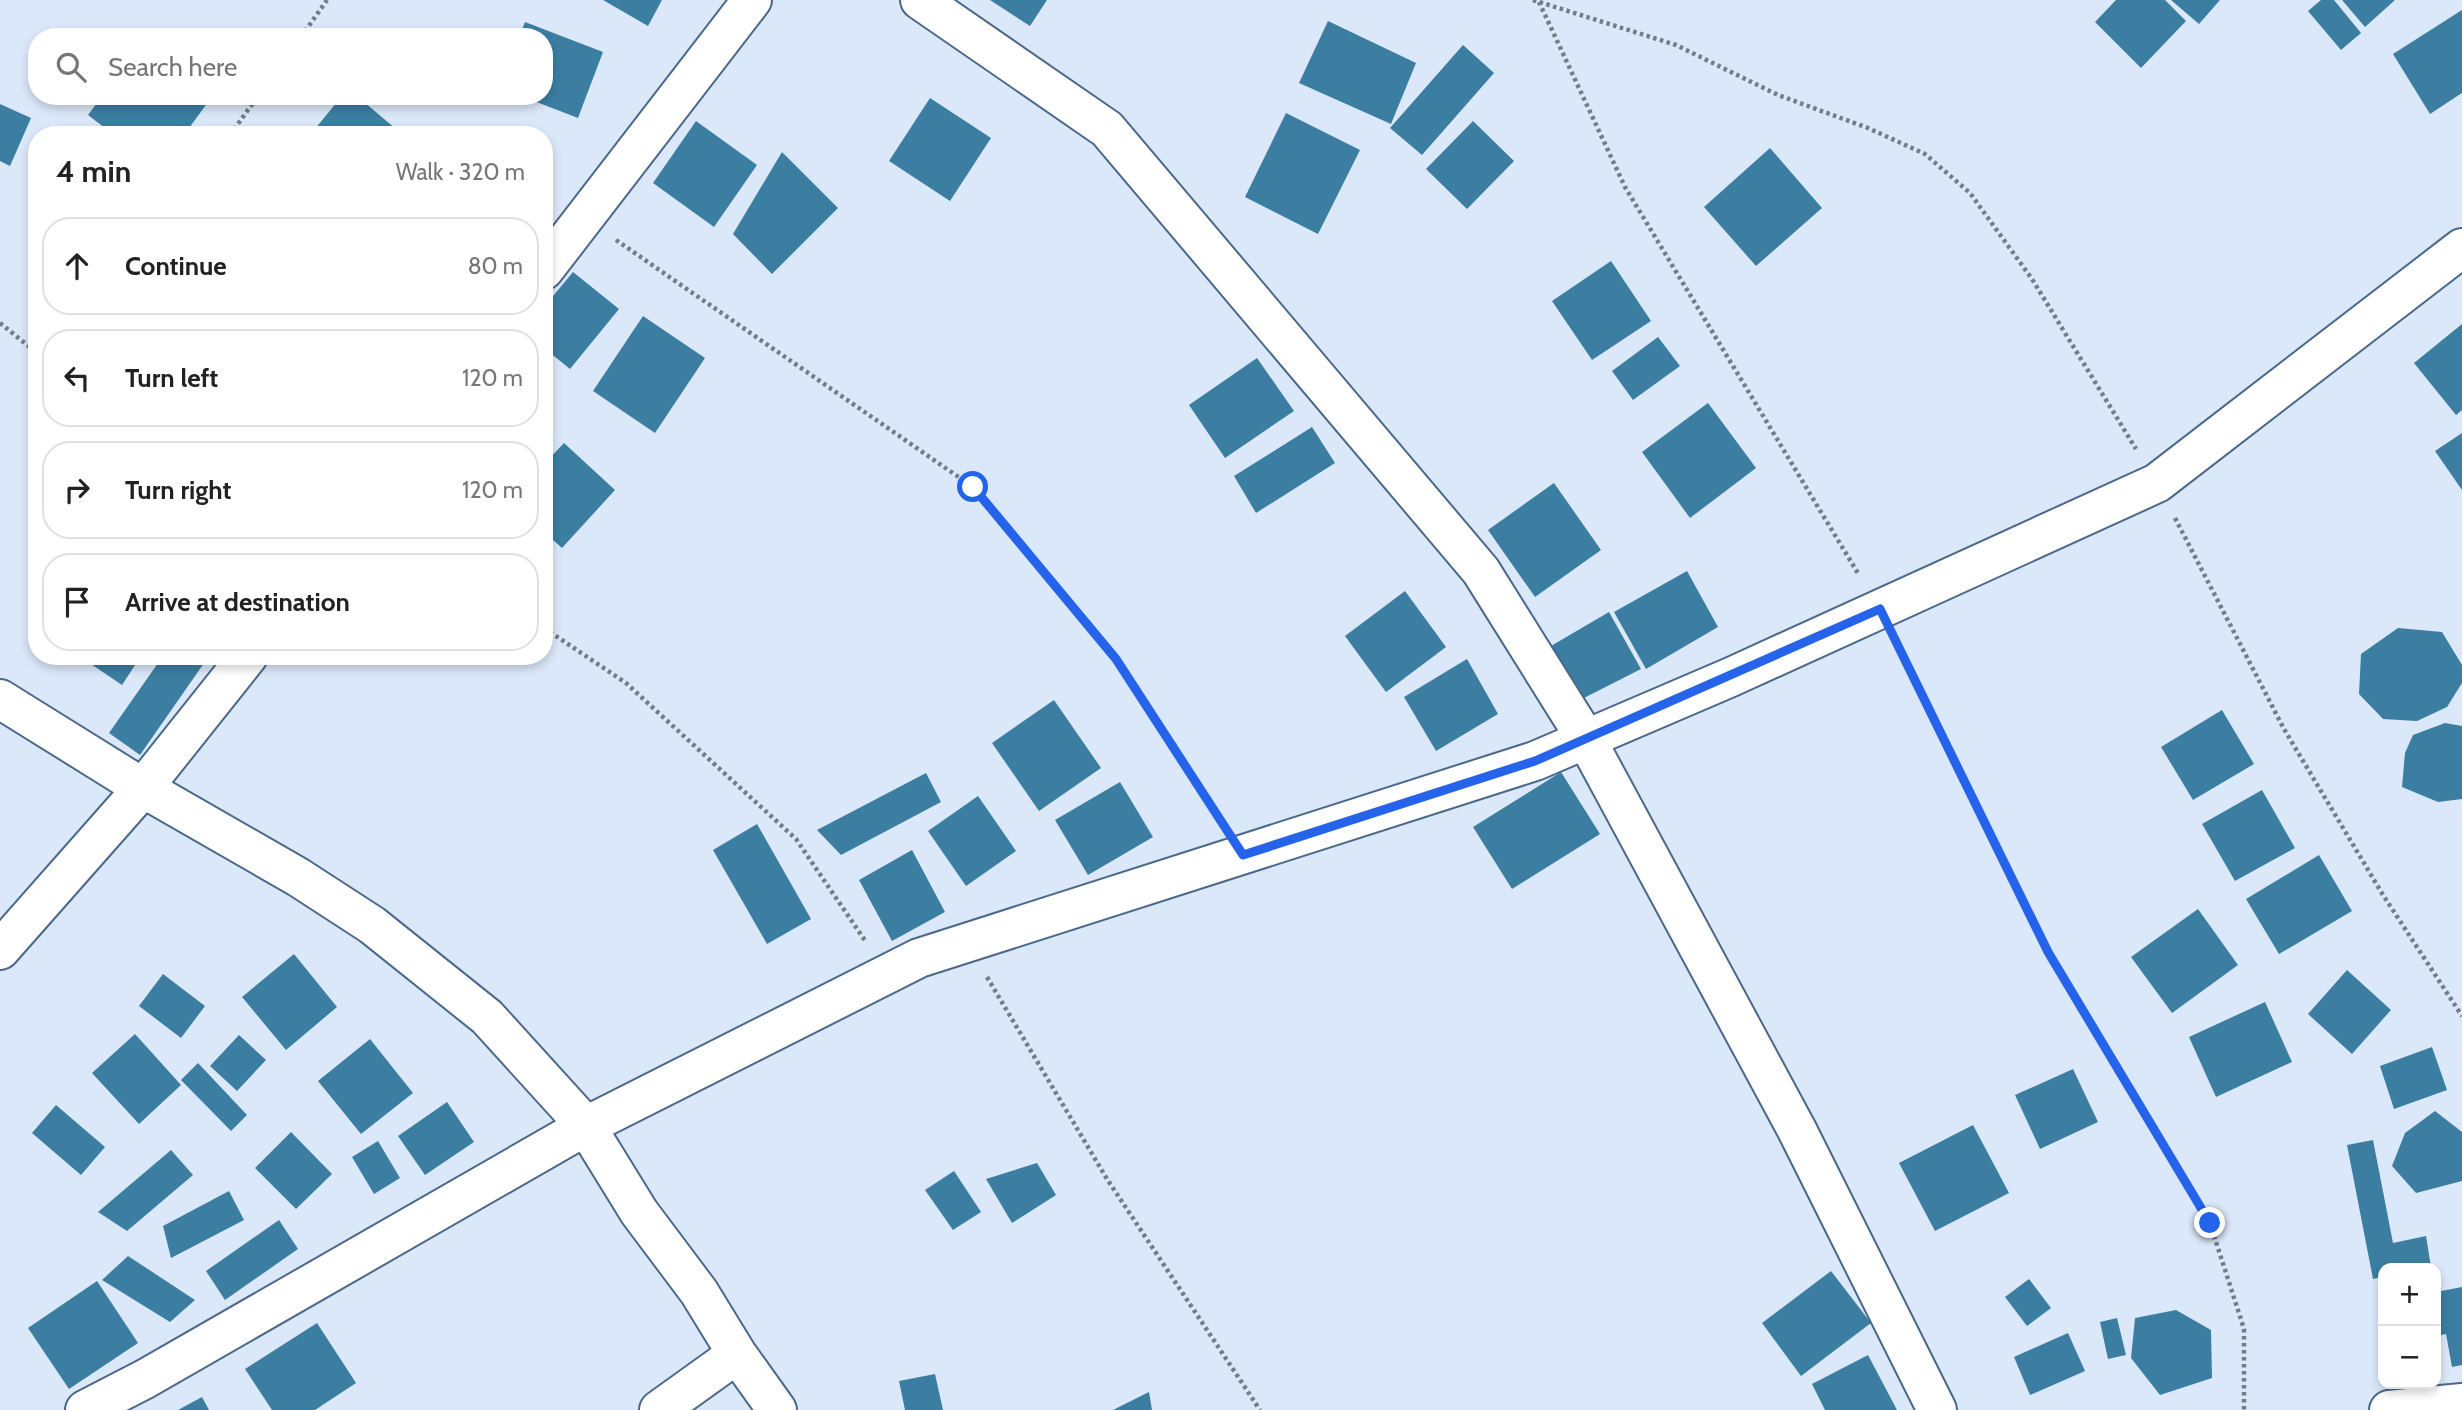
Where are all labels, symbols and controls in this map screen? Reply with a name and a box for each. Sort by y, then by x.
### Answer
search box [28,28,553,105]
icon: search [52,48,90,86]
text: Search here [108,51,237,83]
text: 4 min [56,153,131,190]
text: Walk · 320 m [396,158,525,186]
icon: ahead [58,247,96,285]
text: Continue [125,250,227,282]
text: 80 m [468,252,523,280]
icon: left [58,359,96,397]
text: Turn left [125,362,218,394]
text: 120 m [462,364,523,392]
icon: right [58,471,96,509]
route start [957,471,988,502]
text: Turn right [125,474,231,506]
text: 120 m [462,476,523,504]
icon: arrive [58,583,96,621]
text: Arrive at destination [125,586,350,618]
route end [2194,1207,2225,1238]
map controls [2378,1263,2441,1389]
button: + [2378,1263,2441,1326]
button: − [2378,1326,2441,1389]

